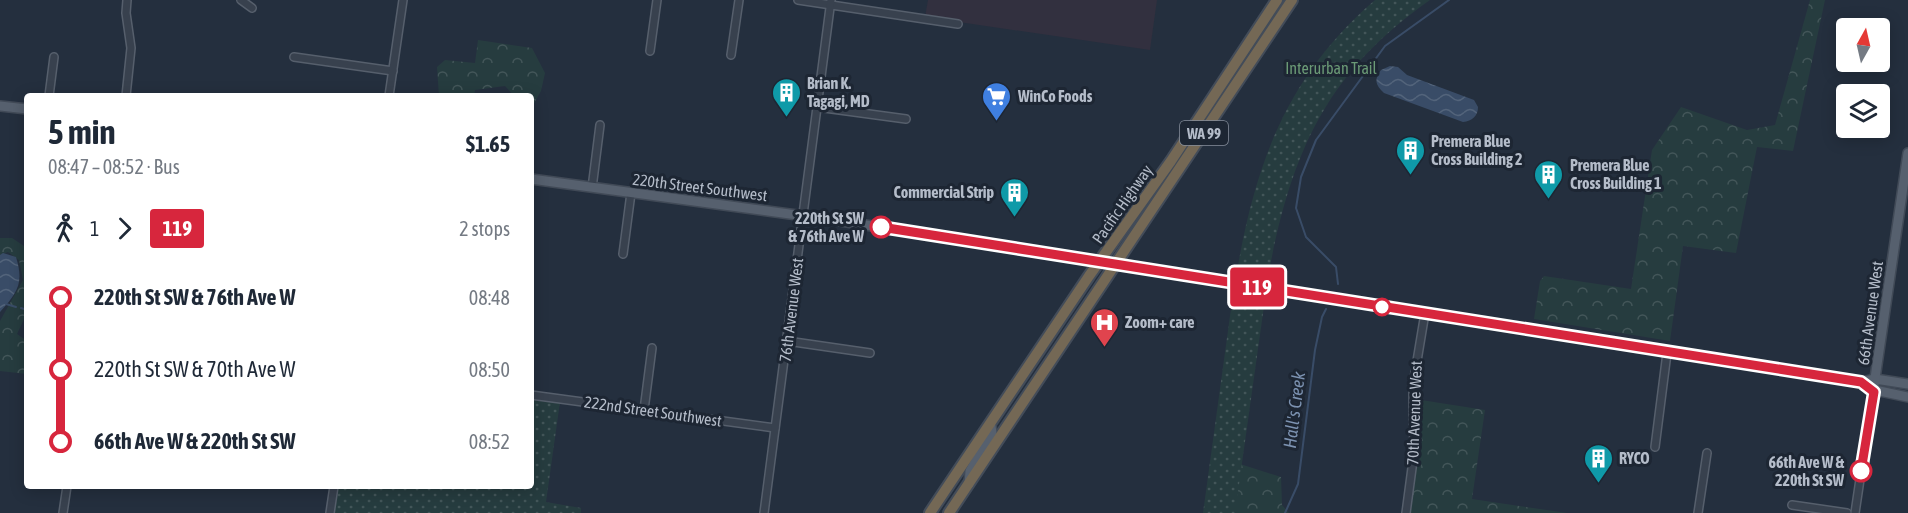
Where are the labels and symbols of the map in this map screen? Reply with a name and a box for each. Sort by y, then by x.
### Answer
north arrow [1836,18,1890,72]
park label: Interurban Trail [1285,59,1378,77]
place label: Brian K. Tagagi, MD [807,74,870,110]
building icon: Brian K. Tagagi, MD [770,76,802,118]
supermarket icon: WinCo Foods [981,80,1013,122]
place label: WinCo Foods [1017,87,1093,105]
road number: WA 99 [1180,121,1228,145]
place label: Premera Blue Cross Building 2 [1431,132,1523,168]
building icon: Premera Blue Cross Building 2 [1394,134,1426,176]
place label: Premera Blue Cross Building 1 [1570,156,1662,192]
building icon: Premera Blue Cross Building 1 [1533,158,1565,200]
street label: Pacific Highway [1088,161,1157,247]
street label: 220th Street Southwest [632,170,769,204]
building icon: Commercial Strip [999,176,1031,218]
place label: Commercial Strip [893,183,994,201]
place label: 220th St SW & 76th Ave W [789,209,864,245]
marker: 220th St SW & 76th Ave W [870,216,892,238]
street label: 76th Avenue West [776,257,806,363]
street label: 66th Avenue West [1854,260,1886,366]
line badge: 119 [1222,268,1292,306]
unlabelled marker [1373,298,1391,316]
hospital icon: Zoom+ care [1088,306,1120,348]
place label: Zoom+ care [1125,313,1195,331]
street label: 70th Avenue West [1403,360,1425,466]
water label: Hall's Creek [1279,369,1309,449]
street label: 222nd Street Southwest [583,392,723,430]
building icon: RYCO [1582,442,1614,484]
place label: RYCO [1619,449,1650,467]
place label: 66th Ave W & 220th St SW [1769,453,1845,489]
marker: 66th Ave W & 220th St SW [1850,460,1872,482]

